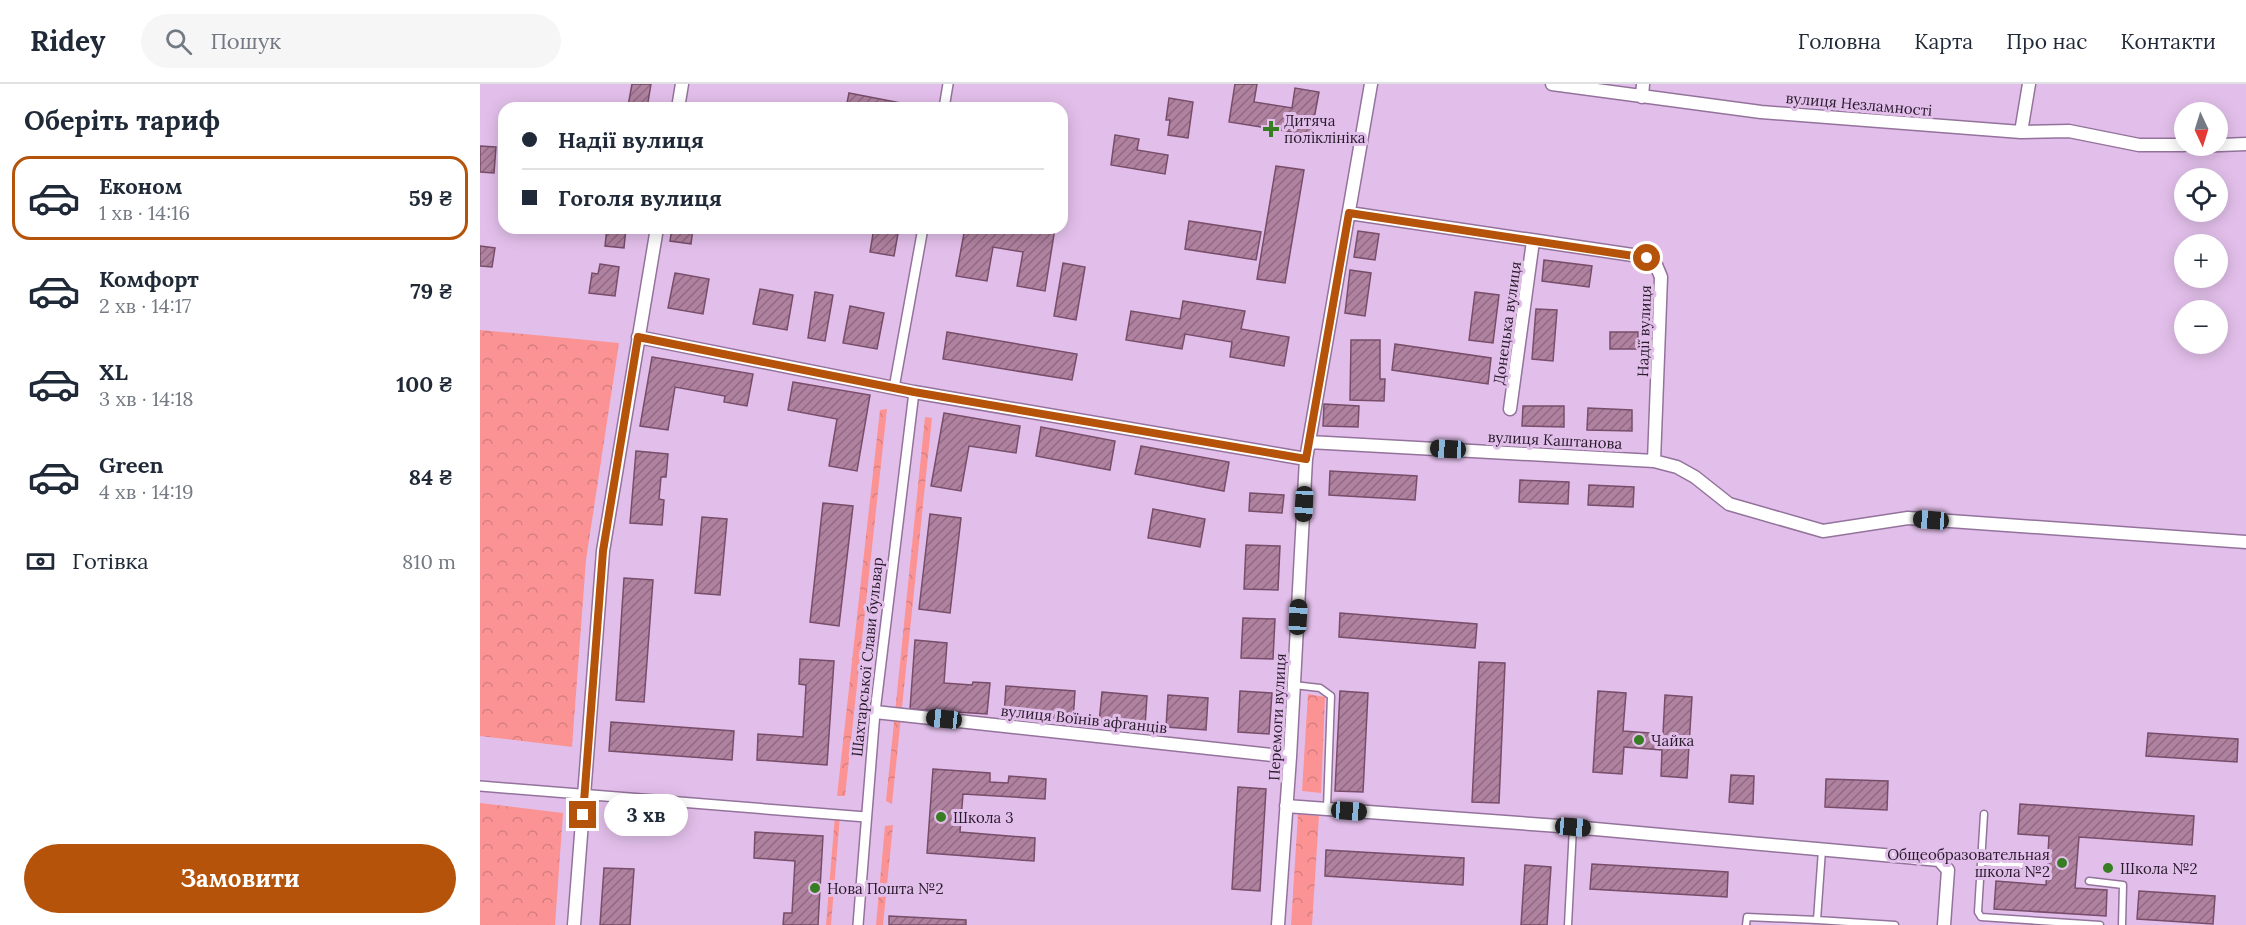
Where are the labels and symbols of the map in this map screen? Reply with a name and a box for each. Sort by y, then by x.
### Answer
street label: вулиця Незламності [1785,88,1933,120]
north arrow [2174,102,2228,156]
place label: Дитяча поліклініка [1284,111,1366,147]
marker: Дитяча поліклініка [1262,120,1280,138]
route start [1633,244,1660,271]
street label: Донецька вулиця [1489,260,1525,386]
street label: Надії вулиця [1633,285,1655,377]
street label: вулиця Каштанова [1487,427,1623,453]
car [1430,439,1466,459]
car [1294,486,1314,522]
car [1912,510,1950,530]
street label: Шахтарської Слави бульвар [847,556,887,758]
car [1288,599,1308,635]
street label: Перемоги вулиця [1264,653,1290,781]
street label: вулиця Воїнів афганців [1000,701,1168,737]
car [925,708,963,730]
place label: Чайка [1651,731,1695,750]
marker: Чайка [1632,733,1646,747]
callout: 3 хв [604,794,688,836]
route end [569,801,596,828]
car [1330,801,1368,821]
place label: Школа 3 [953,808,1014,827]
marker: Школа 3 [934,810,948,824]
car [1554,816,1592,838]
place label: Общеобразовательная школа №2 [1887,845,2050,881]
marker: Общеобразовательная школа №2 [2055,856,2069,870]
place label: Школа №2 [2120,859,2198,878]
marker: Школа №2 [2101,861,2115,875]
place label: Нова Пошта №2 [827,879,944,898]
marker: Нова Пошта №2 [808,881,822,895]

